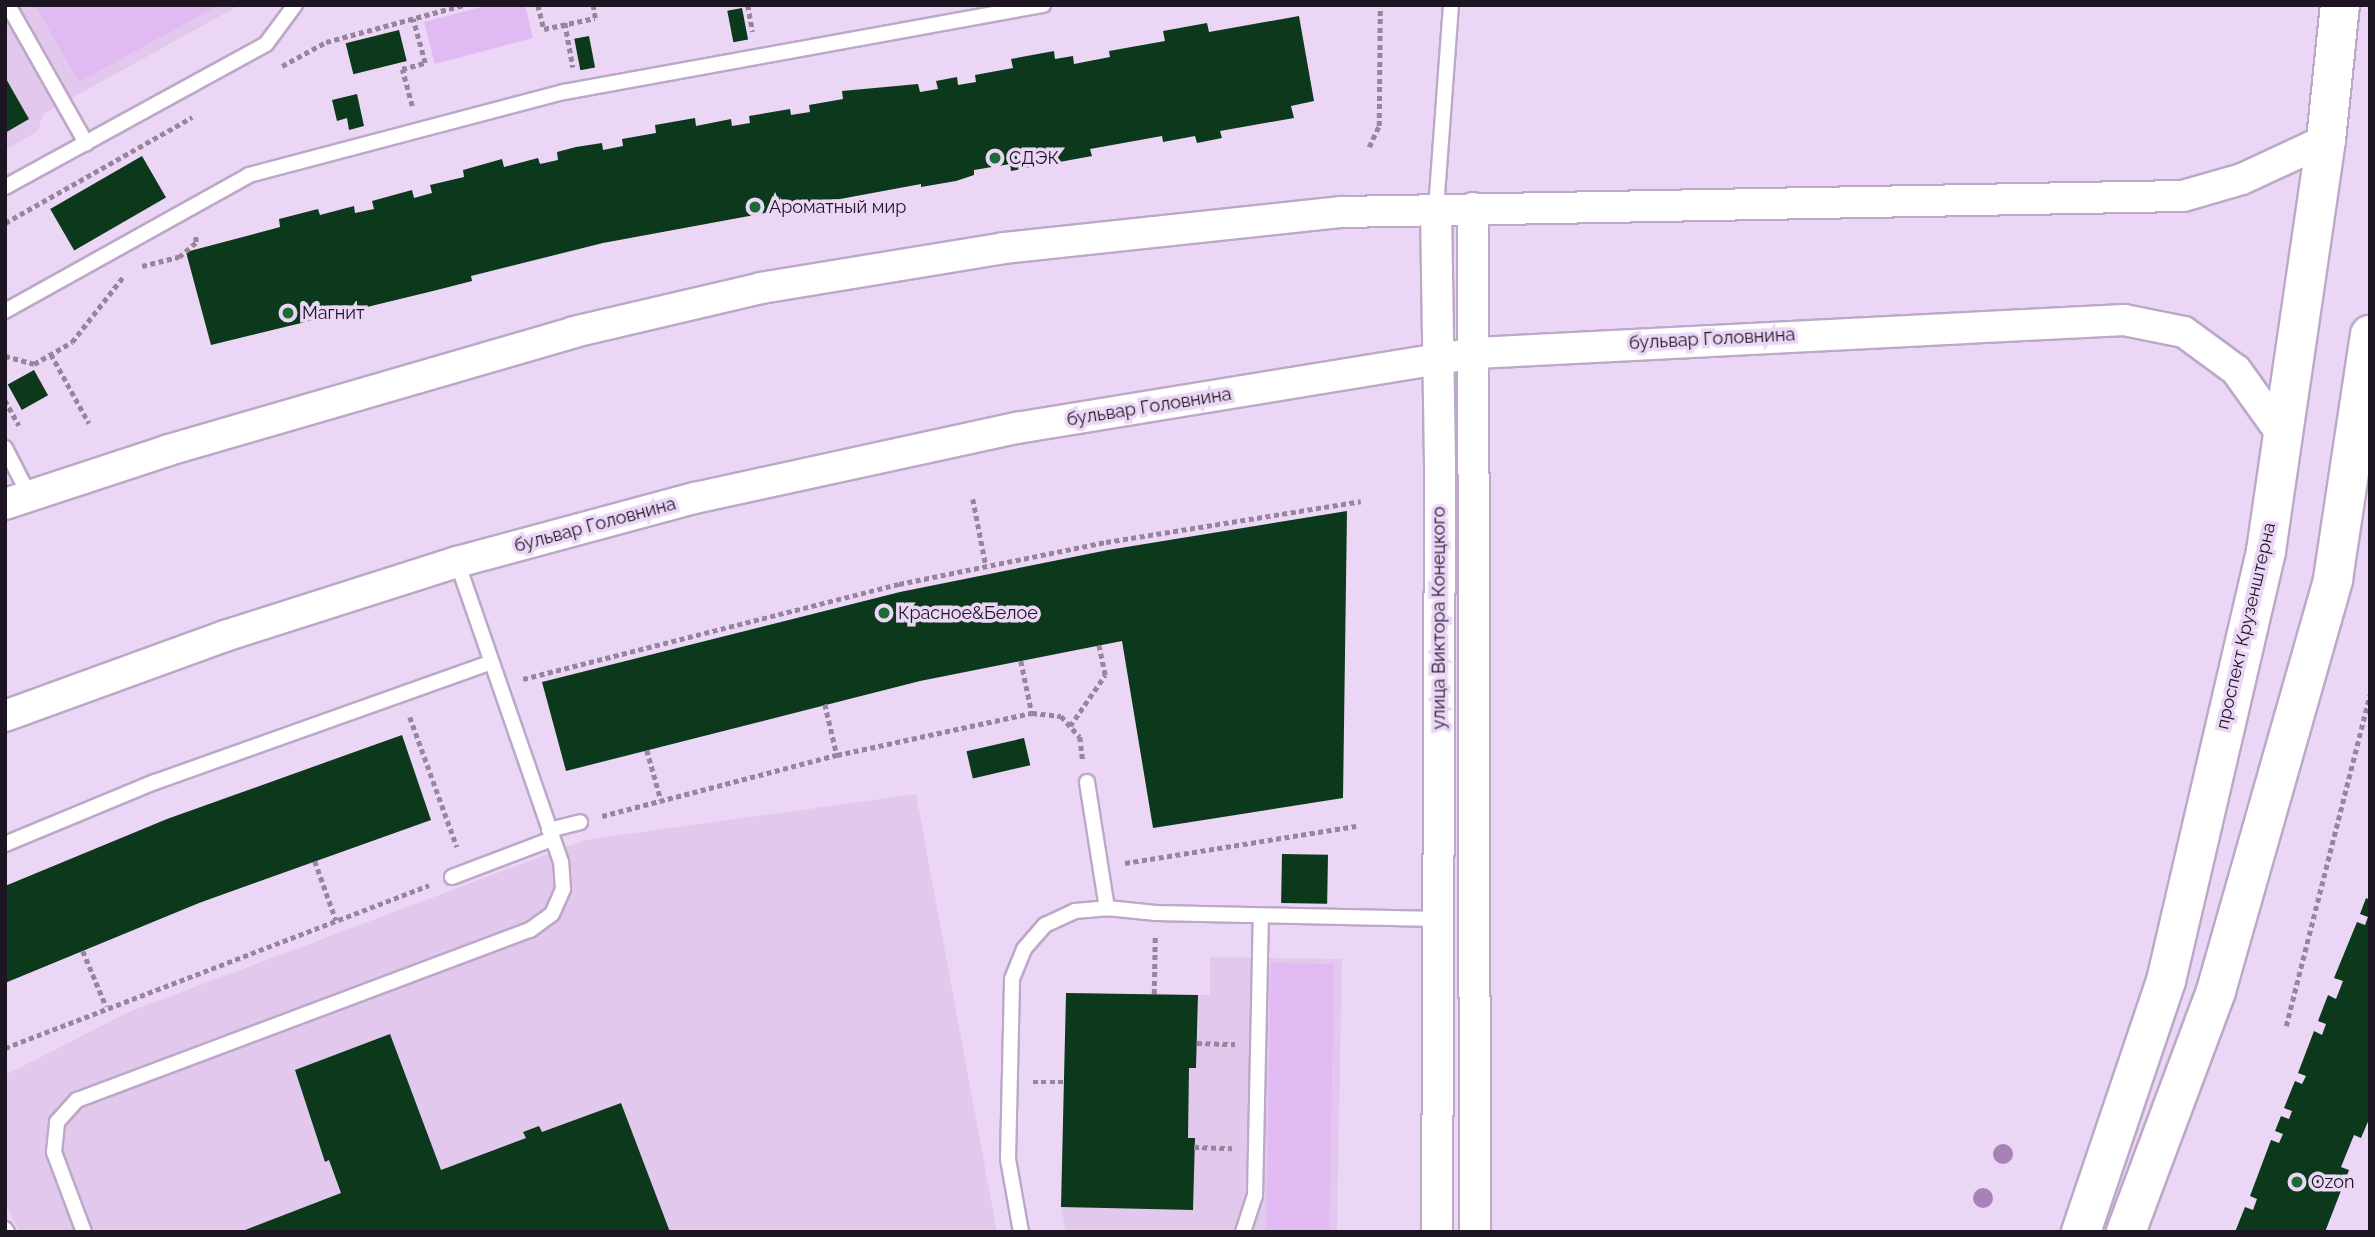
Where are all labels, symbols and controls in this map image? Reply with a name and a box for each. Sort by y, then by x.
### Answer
place label: СДЭК [1009,147,1059,169]
marker: СДЭК [987,150,1003,166]
place label: Ароматный мир [769,196,906,218]
marker: Ароматный мир [747,199,763,215]
place label: Магнит [302,302,365,324]
marker: Магнит [280,305,296,321]
street label: бульвар Головнина [1628,324,1796,354]
street label: бульвар Головнина [1065,383,1233,431]
street label: бульвар Головнина [512,493,678,557]
street label: улица Виктора Конецкого [1428,507,1450,729]
street label: проспект Крузенштерна [2212,521,2280,731]
place label: Красное&Белое [898,602,1038,624]
marker: Красное&Белое [876,605,892,621]
place label: Ozon [2311,1171,2354,1193]
marker: Ozon [2289,1174,2305,1190]

